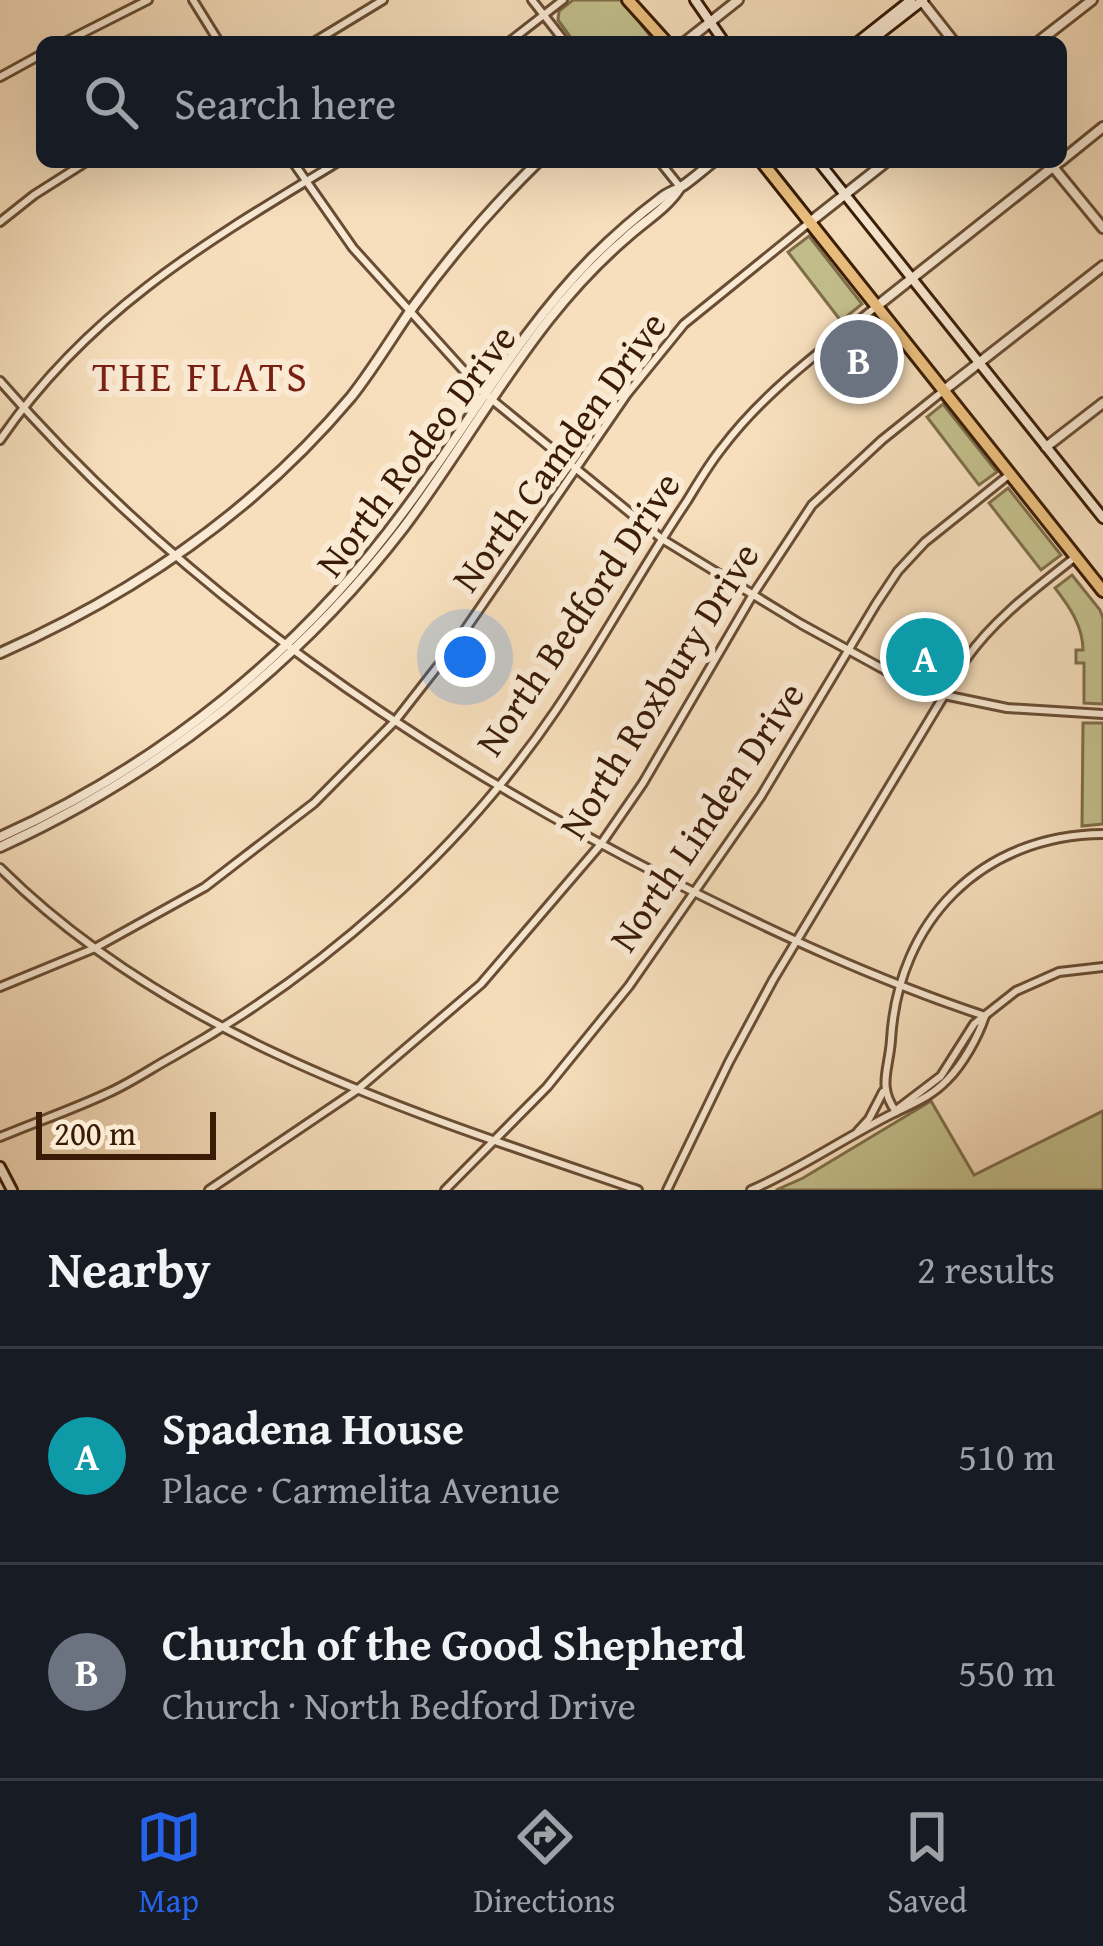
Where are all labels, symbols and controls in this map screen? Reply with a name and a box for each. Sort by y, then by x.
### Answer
search box [36,36,1067,168]
icon: search [78,69,144,135]
text: Search here [174,70,396,135]
street label: North Camden Drive [437,299,679,603]
street label: North Rodeo Drive [301,312,529,588]
pin: B [820,314,898,404]
district label: THE FLATS [92,345,310,406]
street label: North Bedford Drive [461,459,693,767]
street label: North Roxbury Drive [544,531,772,849]
pin: A [886,612,964,702]
your location [435,627,495,687]
street label: North Linden Drive [594,670,818,962]
scale bar [36,1106,216,1159]
text: 200 m [54,1109,136,1157]
text: Nearby [48,1231,211,1306]
text: 2 results [917,1240,1055,1297]
text: Spadena House [162,1395,464,1460]
text: A [75,1427,99,1484]
text: 510 m [958,1427,1055,1484]
text: Place · Carmelita Avenue [162,1460,560,1517]
text: Church of the Good Shepherd [162,1611,745,1676]
text: B [75,1643,99,1700]
text: 550 m [958,1643,1055,1700]
text: Church · North Bedford Drive [162,1676,636,1733]
tab: Map [136,1804,202,1924]
tab: Directions [474,1804,615,1924]
tab: Saved [887,1804,967,1924]

